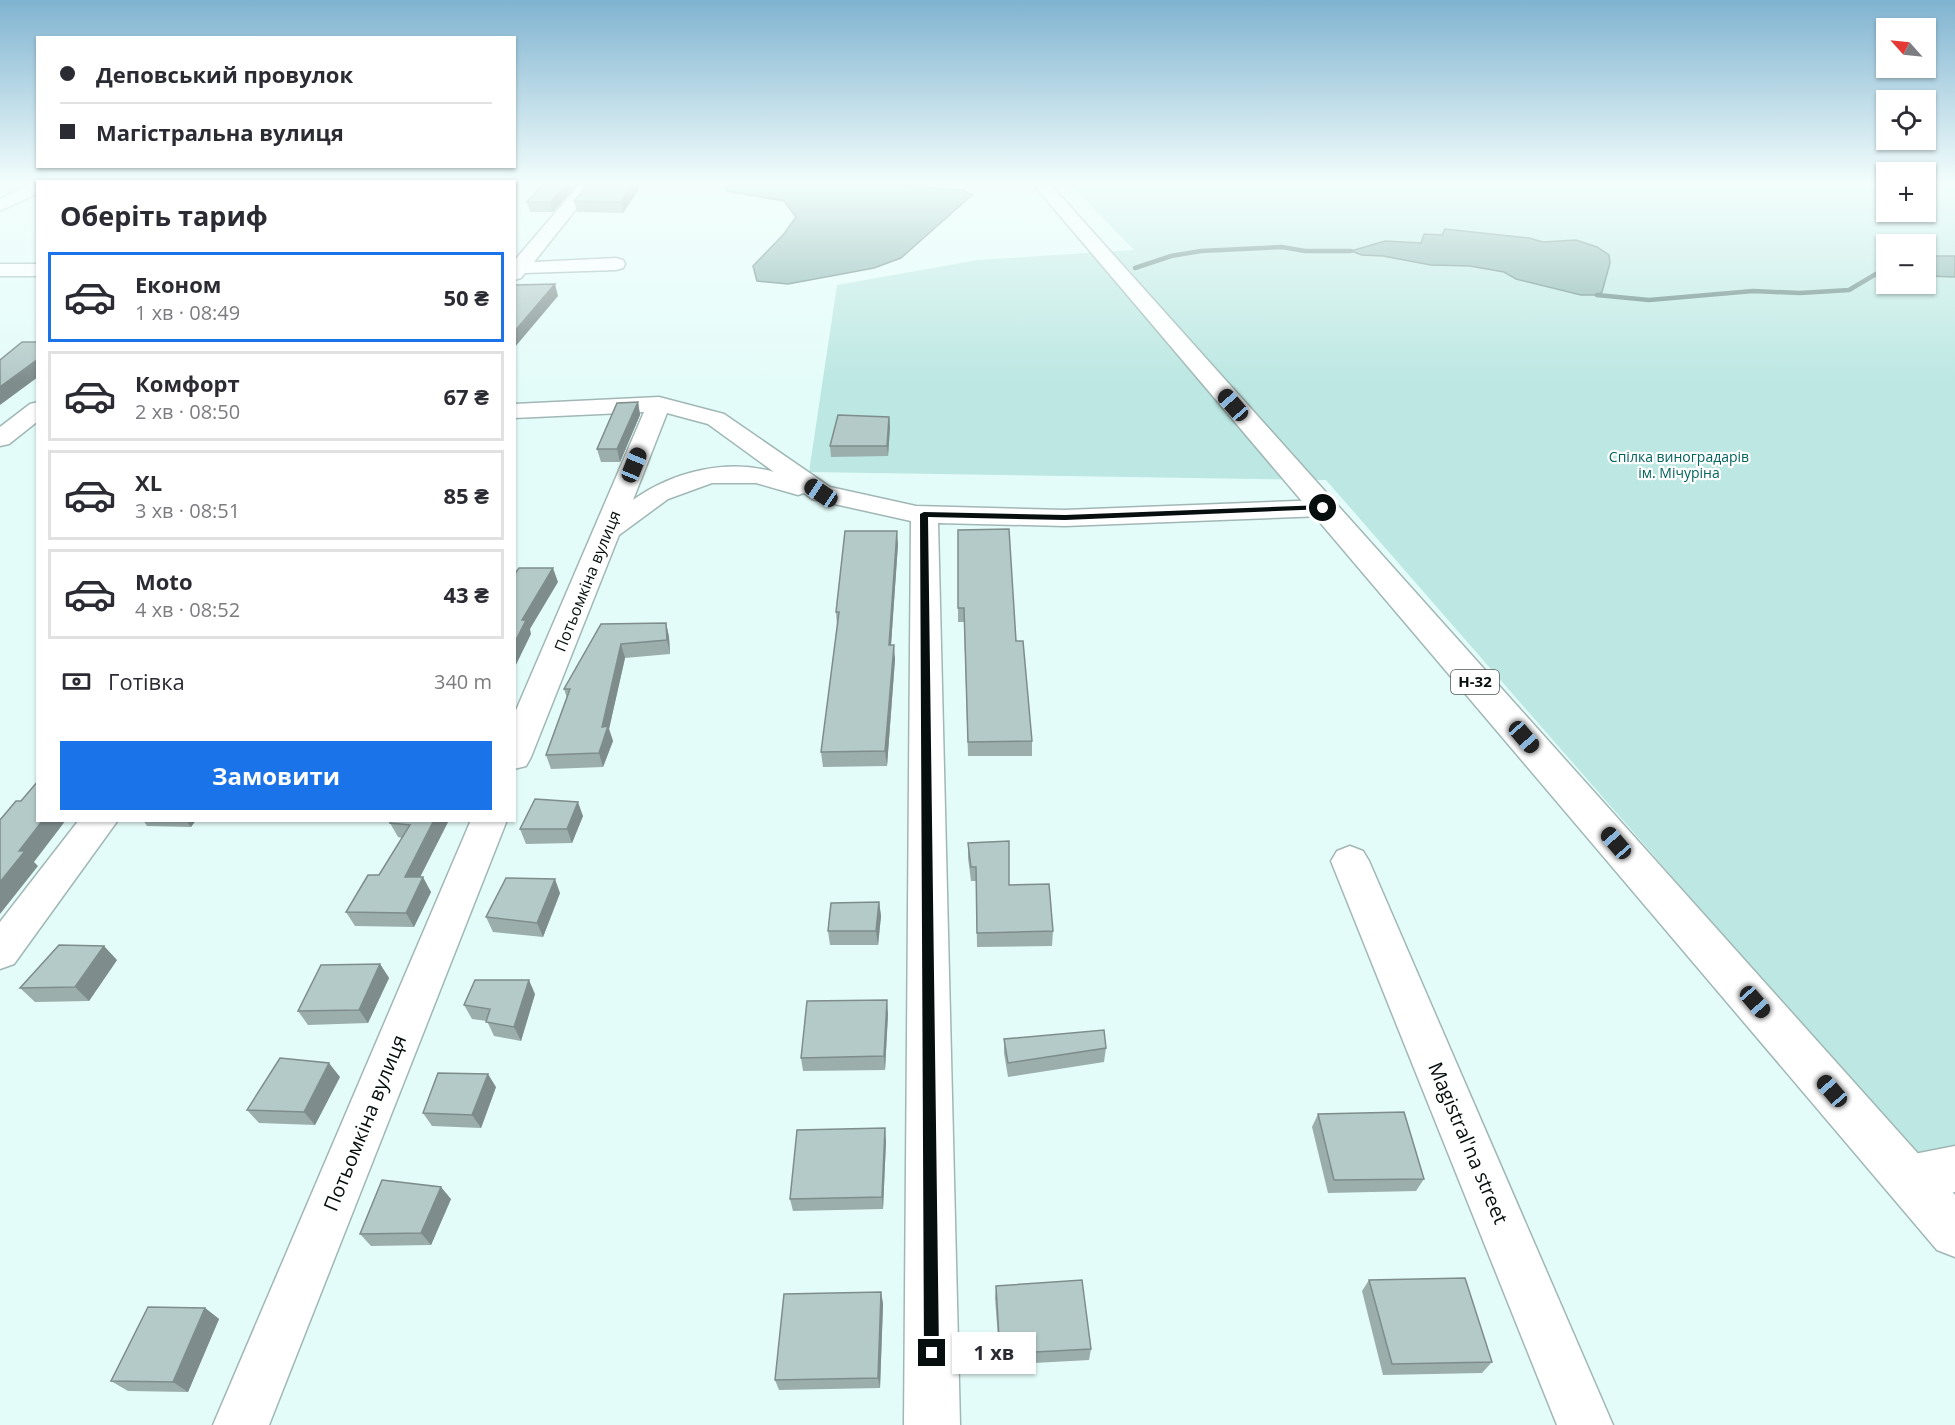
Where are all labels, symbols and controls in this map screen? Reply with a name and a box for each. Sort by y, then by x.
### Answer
north arrow [1876,18,1936,78]
map controls [1876,18,1936,294]
text: Деповський провулок [96,59,353,89]
button: locate [1876,90,1936,150]
text: Магістральна вулиця [96,117,344,147]
button: + [1876,162,1936,222]
text: Оберіть тариф [60,197,268,234]
button: − [1876,234,1936,294]
text: Економ [135,269,221,299]
icon: car [63,270,117,324]
text: 50 ₴ [443,282,489,312]
text: 1 хв · 08:49 [135,299,240,326]
text: Комфорт [135,368,240,398]
icon: car [63,369,117,423]
text: 67 ₴ [443,381,489,411]
car [1214,386,1252,424]
text: 2 хв · 08:50 [135,398,240,425]
car [619,445,649,485]
park label: Спілка виноградарів ім. Мічуріна [1609,447,1749,482]
text: XL [135,467,162,497]
icon: car [63,468,117,522]
car [801,475,841,511]
text: 85 ₴ [443,480,489,510]
route start [1309,494,1336,521]
text: 3 хв · 08:51 [135,497,240,524]
street label: Потьомкіна вулиця [549,507,625,655]
text: Moto [135,566,193,596]
icon: car [63,567,117,621]
text: 43 ₴ [443,579,489,609]
text: 4 хв · 08:52 [135,596,240,623]
icon: cash [60,665,93,698]
text: Готівка [108,666,185,696]
text: 340 m [434,668,492,695]
road number: Н-32 [1451,670,1499,694]
car [1505,718,1543,756]
button: Замовити [60,741,492,810]
car [1597,824,1635,862]
car [1736,983,1774,1021]
street label: Потьомкіна вулиця [317,1031,412,1215]
street label: Magistral'na street [1422,1058,1515,1228]
car [1813,1072,1851,1110]
callout: 1 хв [953,1332,1037,1374]
route end [918,1339,945,1366]
text: 1 хв [974,1339,1014,1366]

